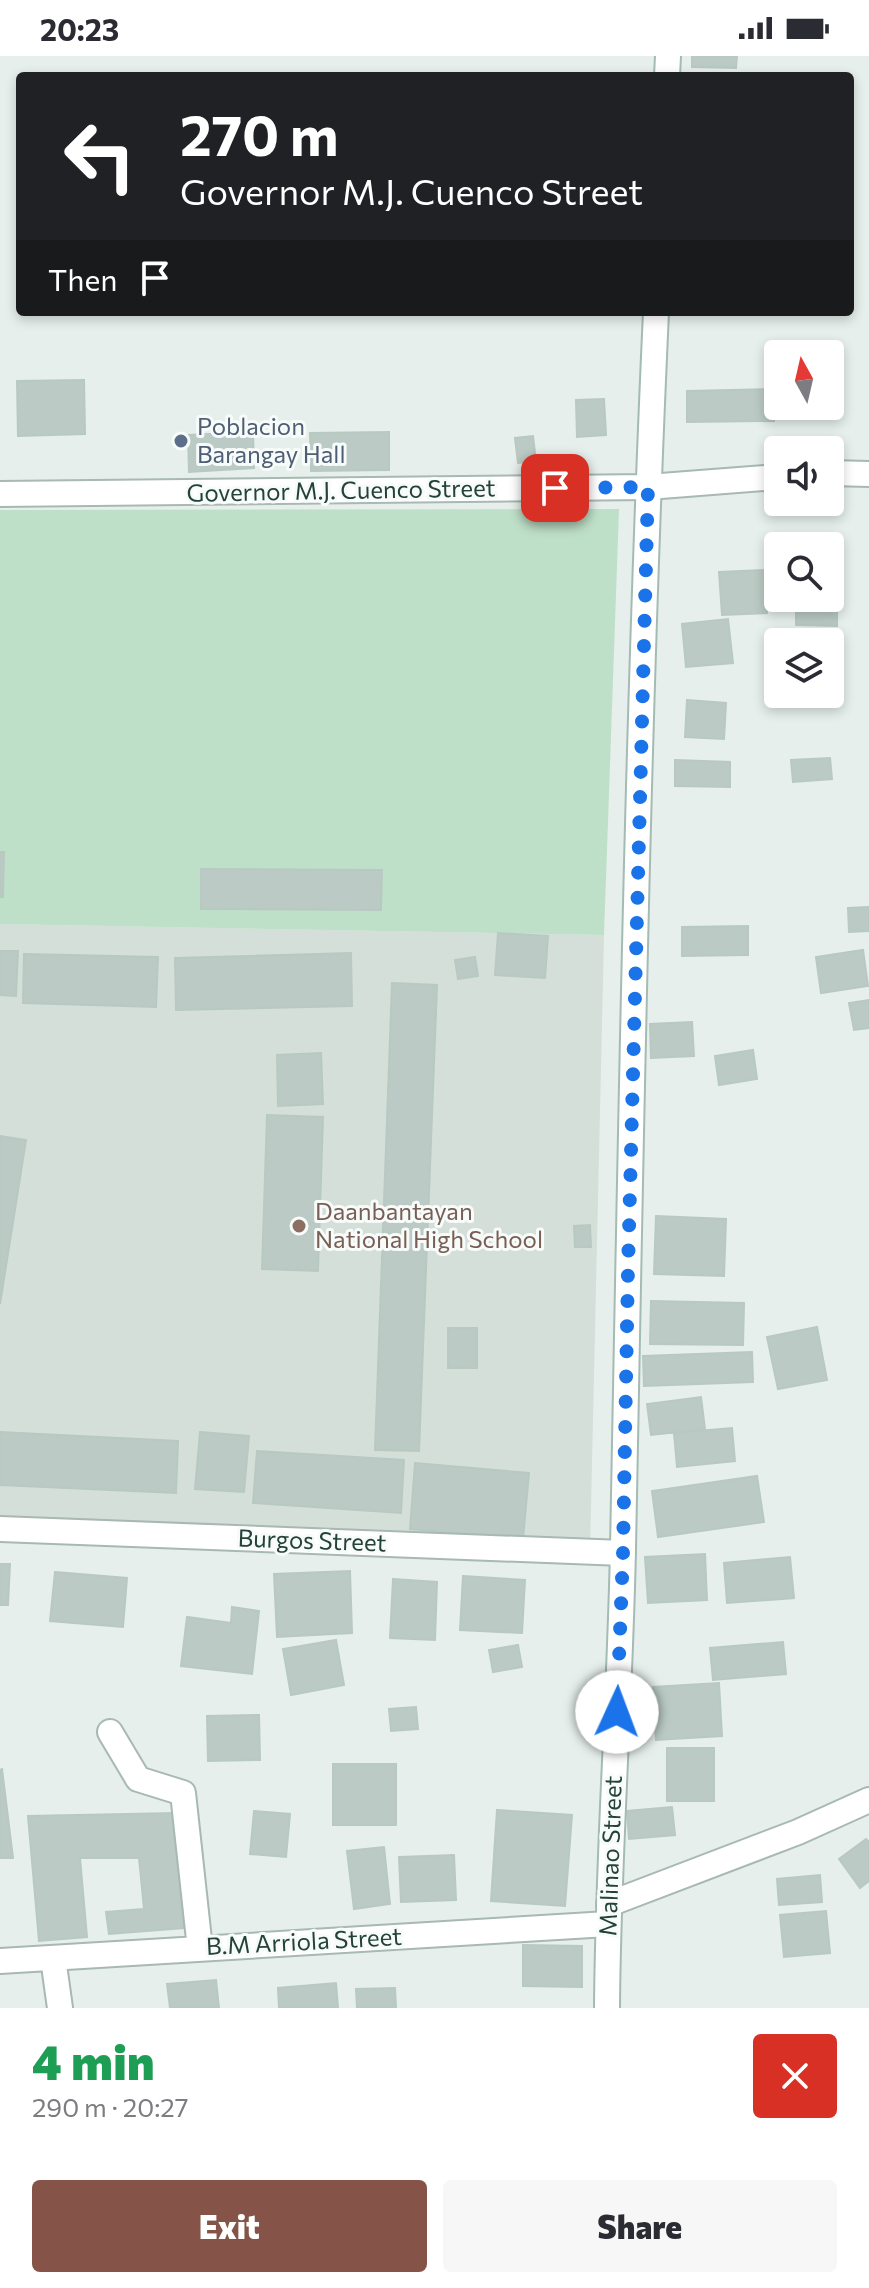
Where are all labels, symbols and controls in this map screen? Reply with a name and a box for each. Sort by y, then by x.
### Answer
text: 20:23 [40,10,119,47]
text: 270 m [180,99,339,168]
icon: left [48,104,152,208]
text: Governor M.J. Cuenco Street [180,168,643,212]
icon: arrive [133,256,177,300]
text: Then [48,260,117,297]
north arrow [764,340,844,420]
map controls [764,340,844,708]
place label: Poblacion Barangay Hall [197,411,346,468]
marker: Poblacion Barangay Hall [172,432,190,450]
button: sound [764,436,844,516]
pin [521,454,589,522]
icon: arrive [533,466,577,510]
street label: Governor M.J. Cuenco Street [186,472,496,507]
button: search [764,532,844,612]
button: layers [764,628,844,708]
place label: Daanbantayan National High School [315,1196,543,1253]
marker: Daanbantayan National High School [290,1217,308,1235]
street label: Burgos Street [237,1522,387,1557]
position arrow [575,1670,659,1754]
street label: Malinao Street [592,1775,627,1937]
street label: B.M Arriola Street [205,1921,403,1960]
text: 4 min [32,2031,155,2090]
button: close [753,2034,837,2118]
text: 290 m · 20:27 [32,2091,188,2122]
button: Exit [32,2180,427,2272]
button: Share [443,2180,837,2272]

